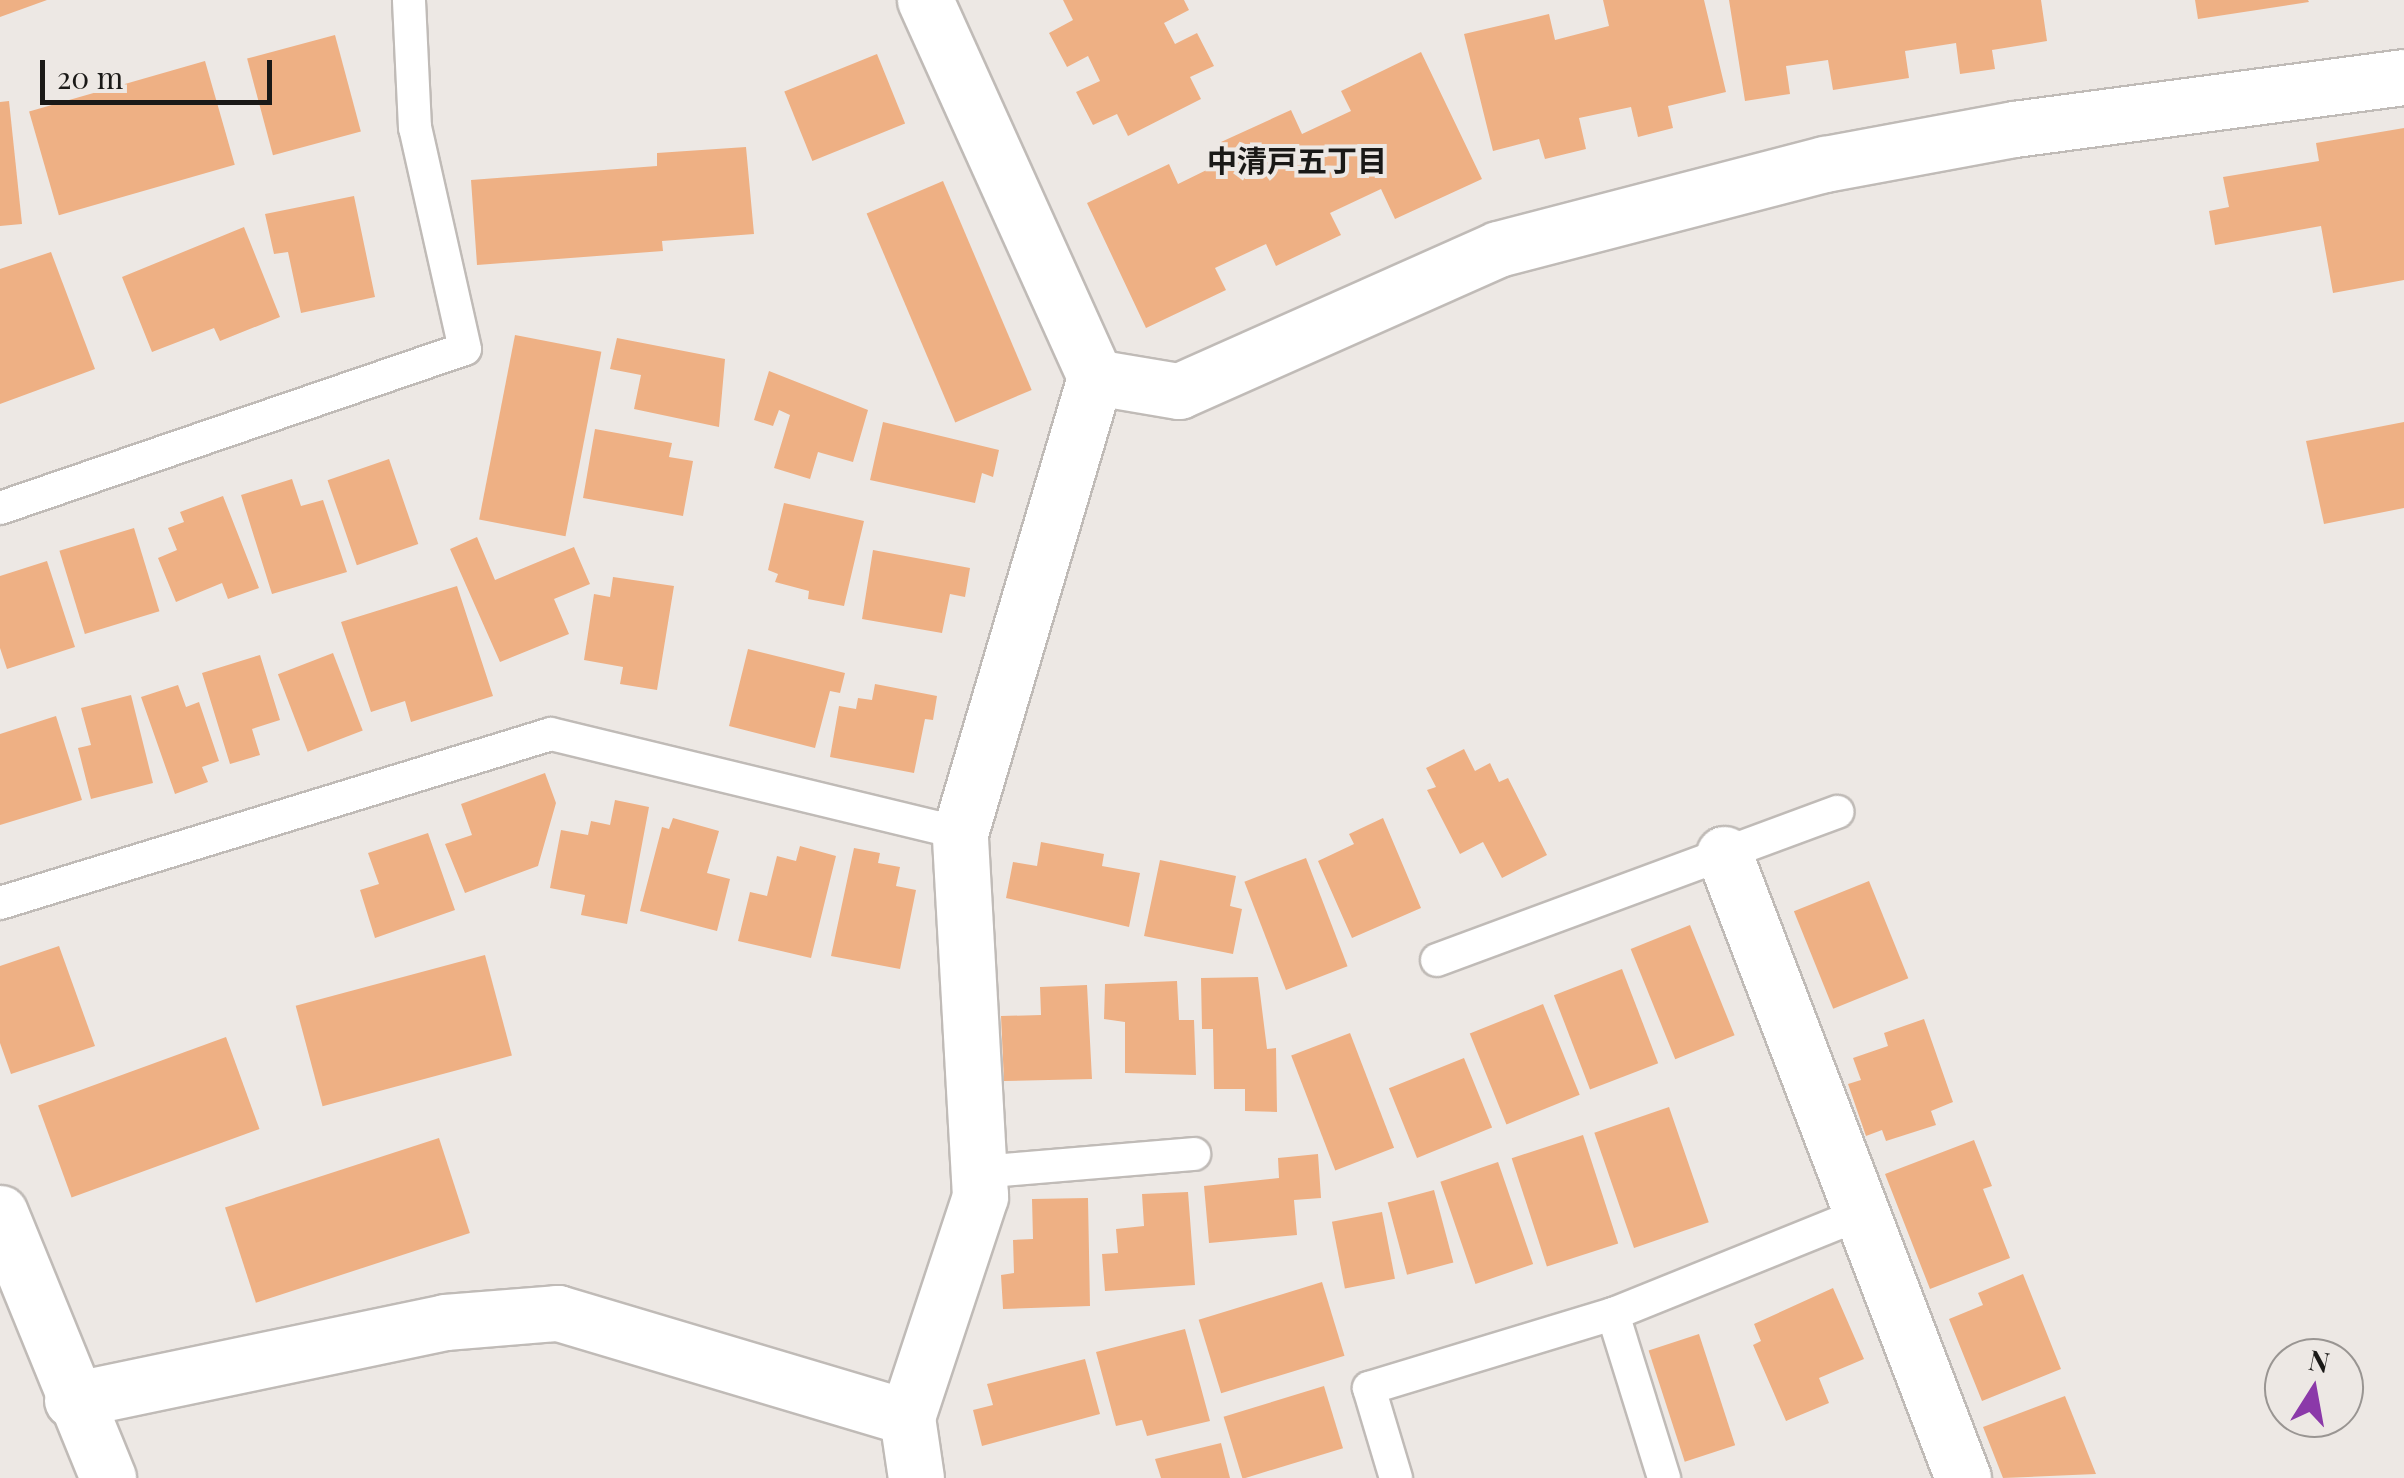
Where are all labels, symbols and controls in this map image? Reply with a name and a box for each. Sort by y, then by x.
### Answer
scale bar [45,40,278,102]
text: 20 m [57,57,123,97]
district label: 中清戸五丁目 [1207,142,1387,178]
north arrow [2264,1338,2364,1438]
text: N [2306,1340,2333,1380]

